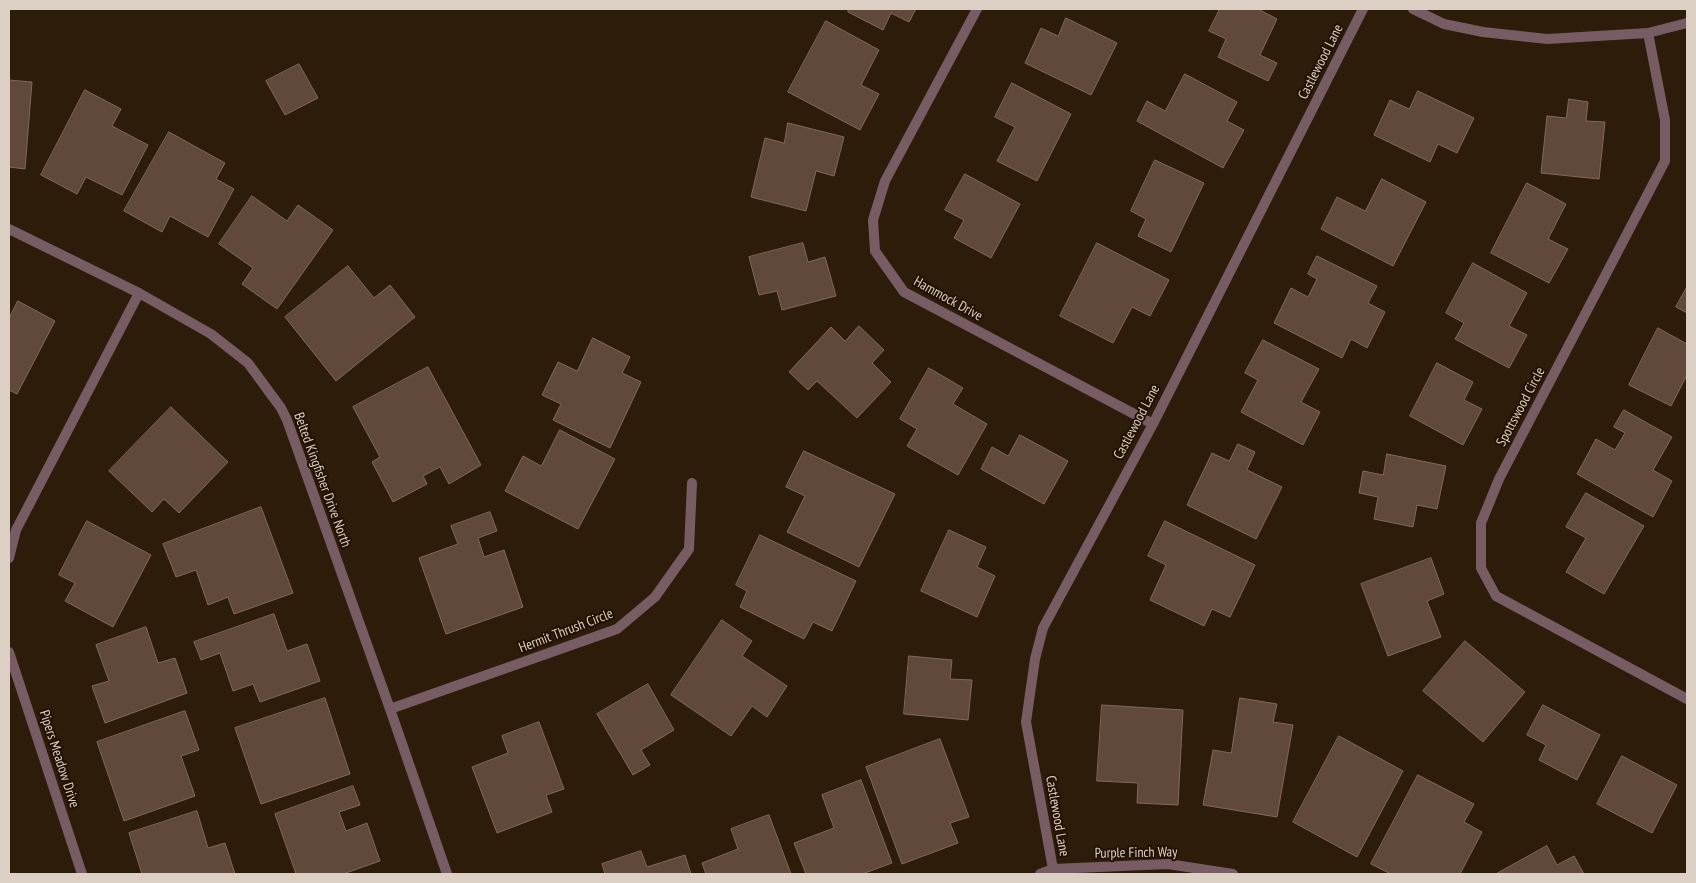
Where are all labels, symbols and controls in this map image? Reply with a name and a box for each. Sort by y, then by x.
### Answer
street label: Castlewood Lane [1295,22,1347,102]
street label: Hammock Drive [911,273,985,325]
street label: Spottswood Circle [1493,365,1549,449]
street label: Castlewood Lane [1110,382,1164,462]
street label: Belted Kingfisher Drive North [290,410,354,550]
street label: Hermit Thrush Circle [516,605,616,657]
street label: Pipers Meadow Drive [35,708,83,810]
street label: Castlewood Lane [1042,774,1072,858]
street label: Purple Finch Way [1094,844,1178,862]

